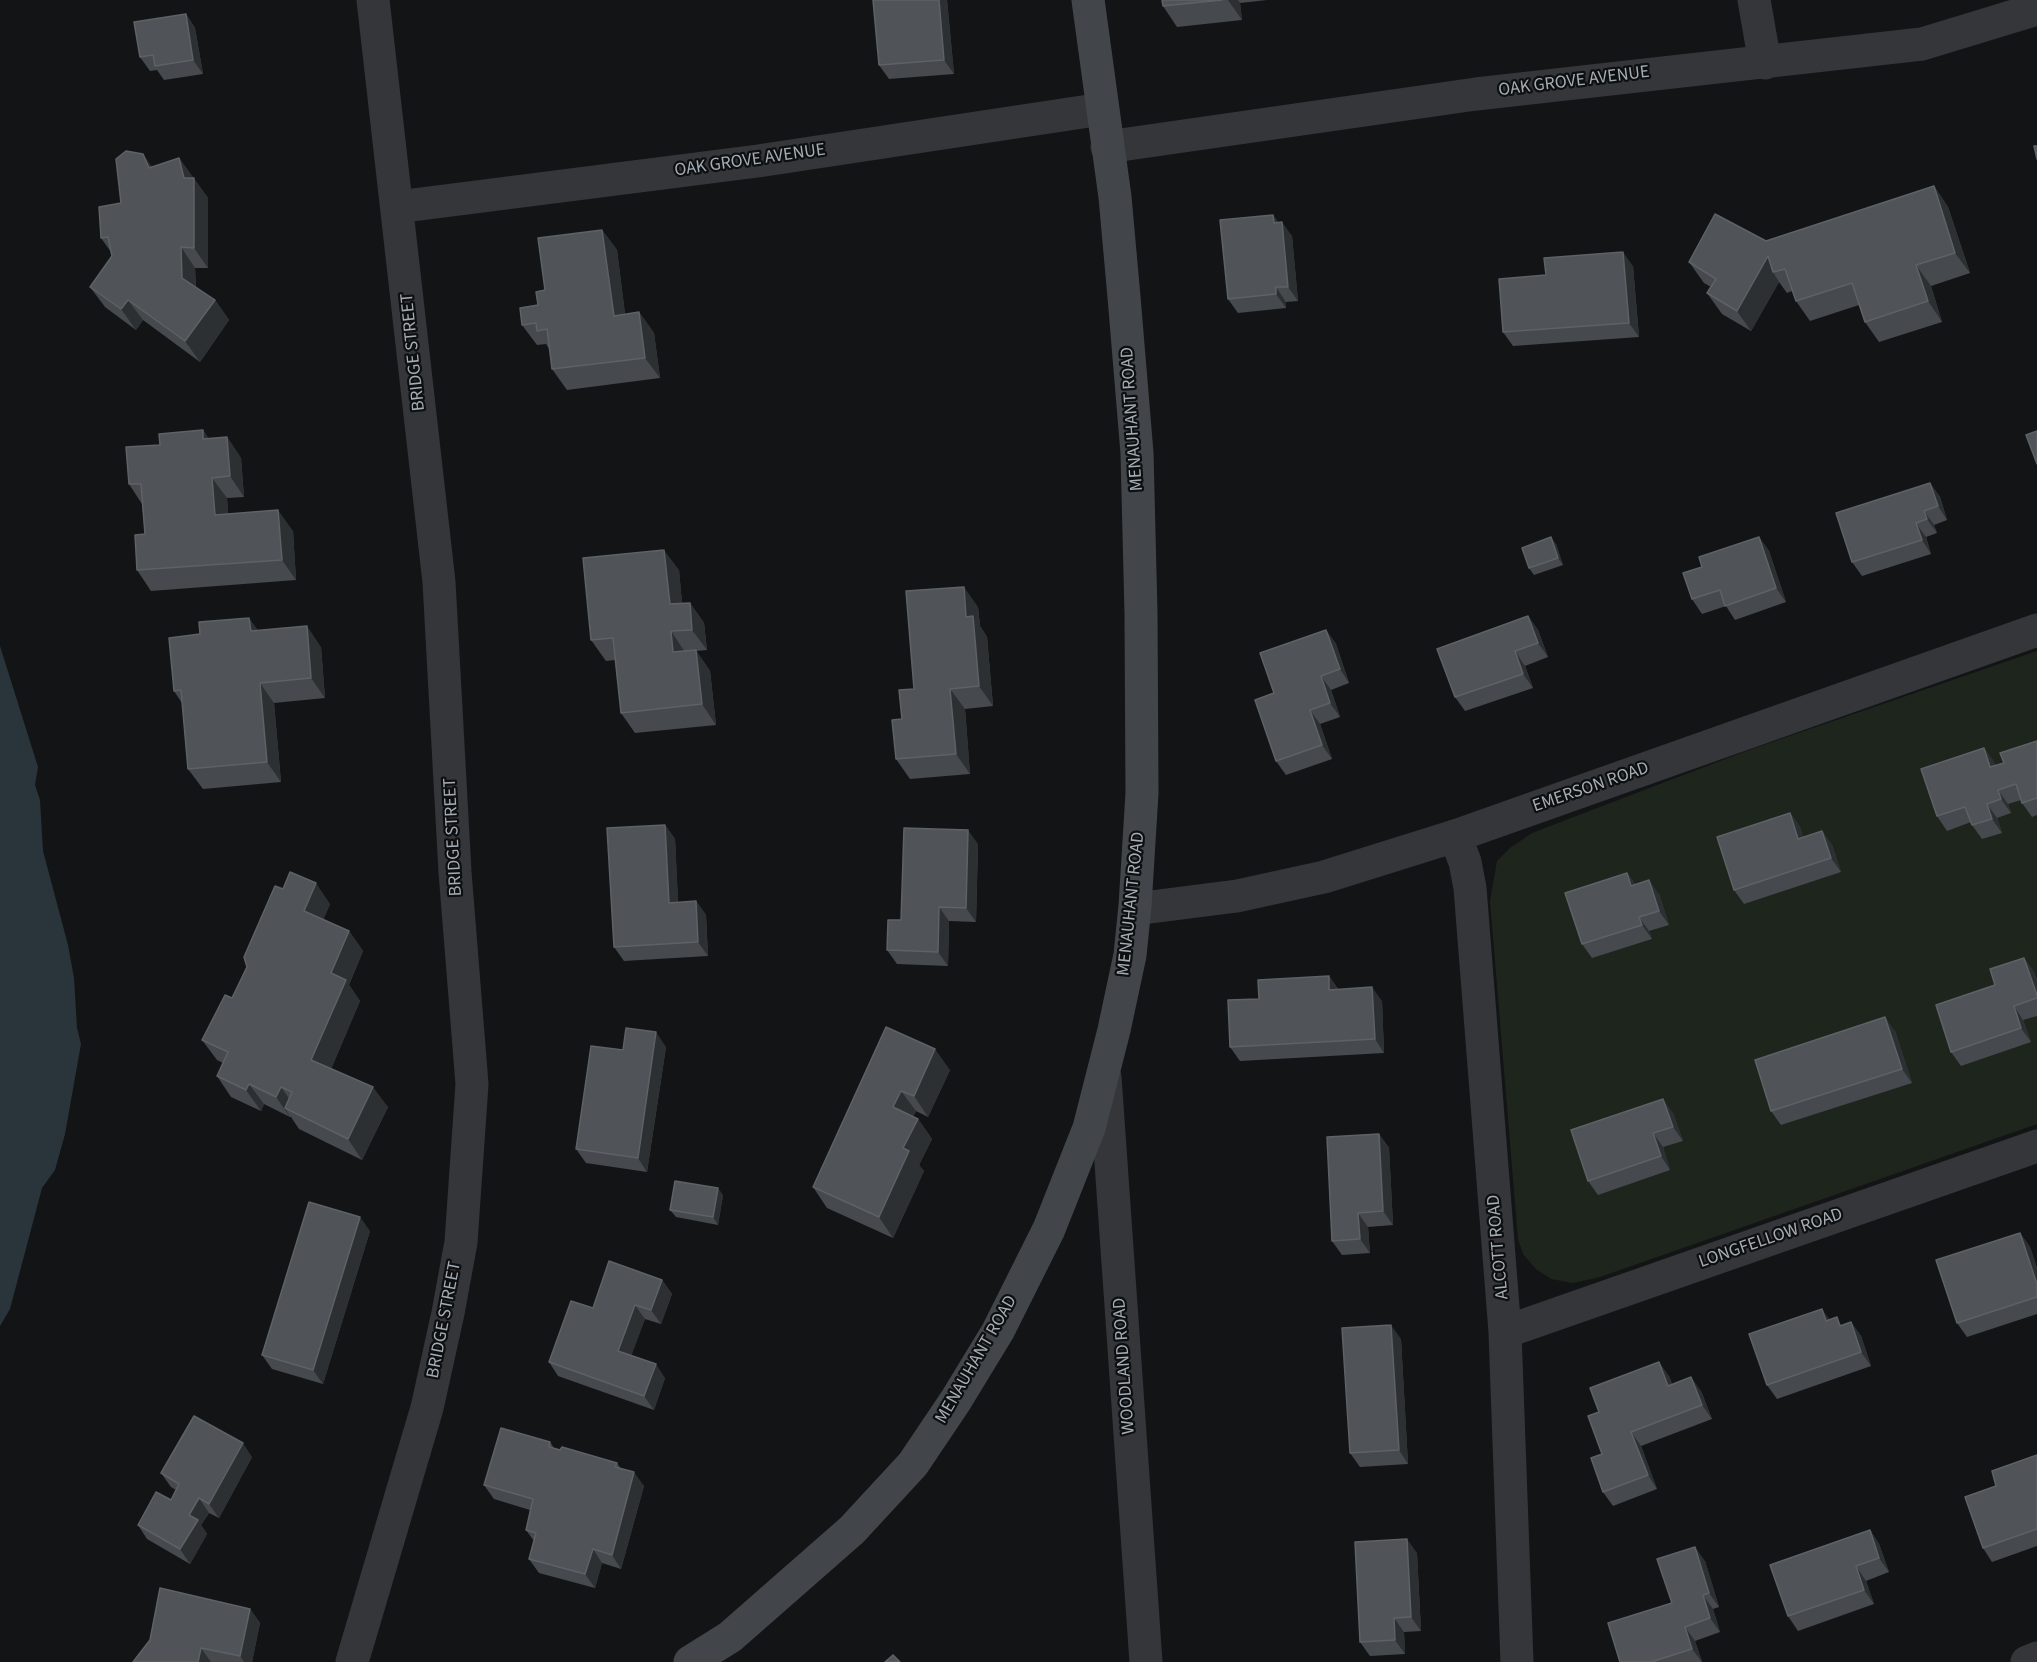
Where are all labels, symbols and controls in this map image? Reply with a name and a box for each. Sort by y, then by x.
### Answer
street label: OAK GROVE AVENUE [1497,62,1651,102]
street label: OAK GROVE AVENUE [673,140,827,182]
street label: BRIDGE STREET [397,292,431,412]
street label: MENAUHANT ROAD [1117,346,1149,492]
street label: EMERSON ROAD [1530,758,1652,818]
street label: BRIDGE STREET [440,777,468,897]
street label: MENAUHANT ROAD [1114,831,1150,977]
street label: ALCOTT ROAD [1484,1194,1514,1300]
street label: LONGFELLOW ROAD [1696,1204,1846,1274]
street label: BRIDGE STREET [423,1260,467,1380]
street label: MENAUHANT ROAD [931,1292,1023,1428]
street label: WOODLAND ROAD [1109,1297,1141,1435]

